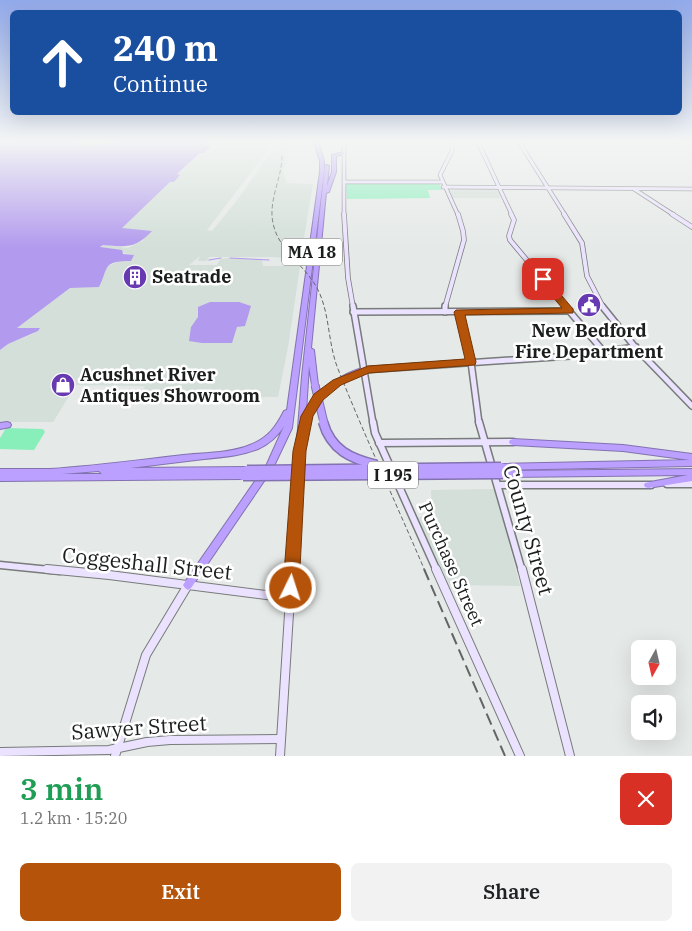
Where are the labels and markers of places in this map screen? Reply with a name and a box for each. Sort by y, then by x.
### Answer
pin [522,258,564,300]
building icon: Seatrade [122,264,148,290]
place label: Seatrade [152,265,231,288]
public building icon: New Bedford Fire Department [576,292,602,318]
place label: New Bedford Fire Department [515,319,663,363]
place label: Acushnet River Antiques Showroom [80,363,261,407]
shop icon: Acushnet River Antiques Showroom [50,372,76,398]

